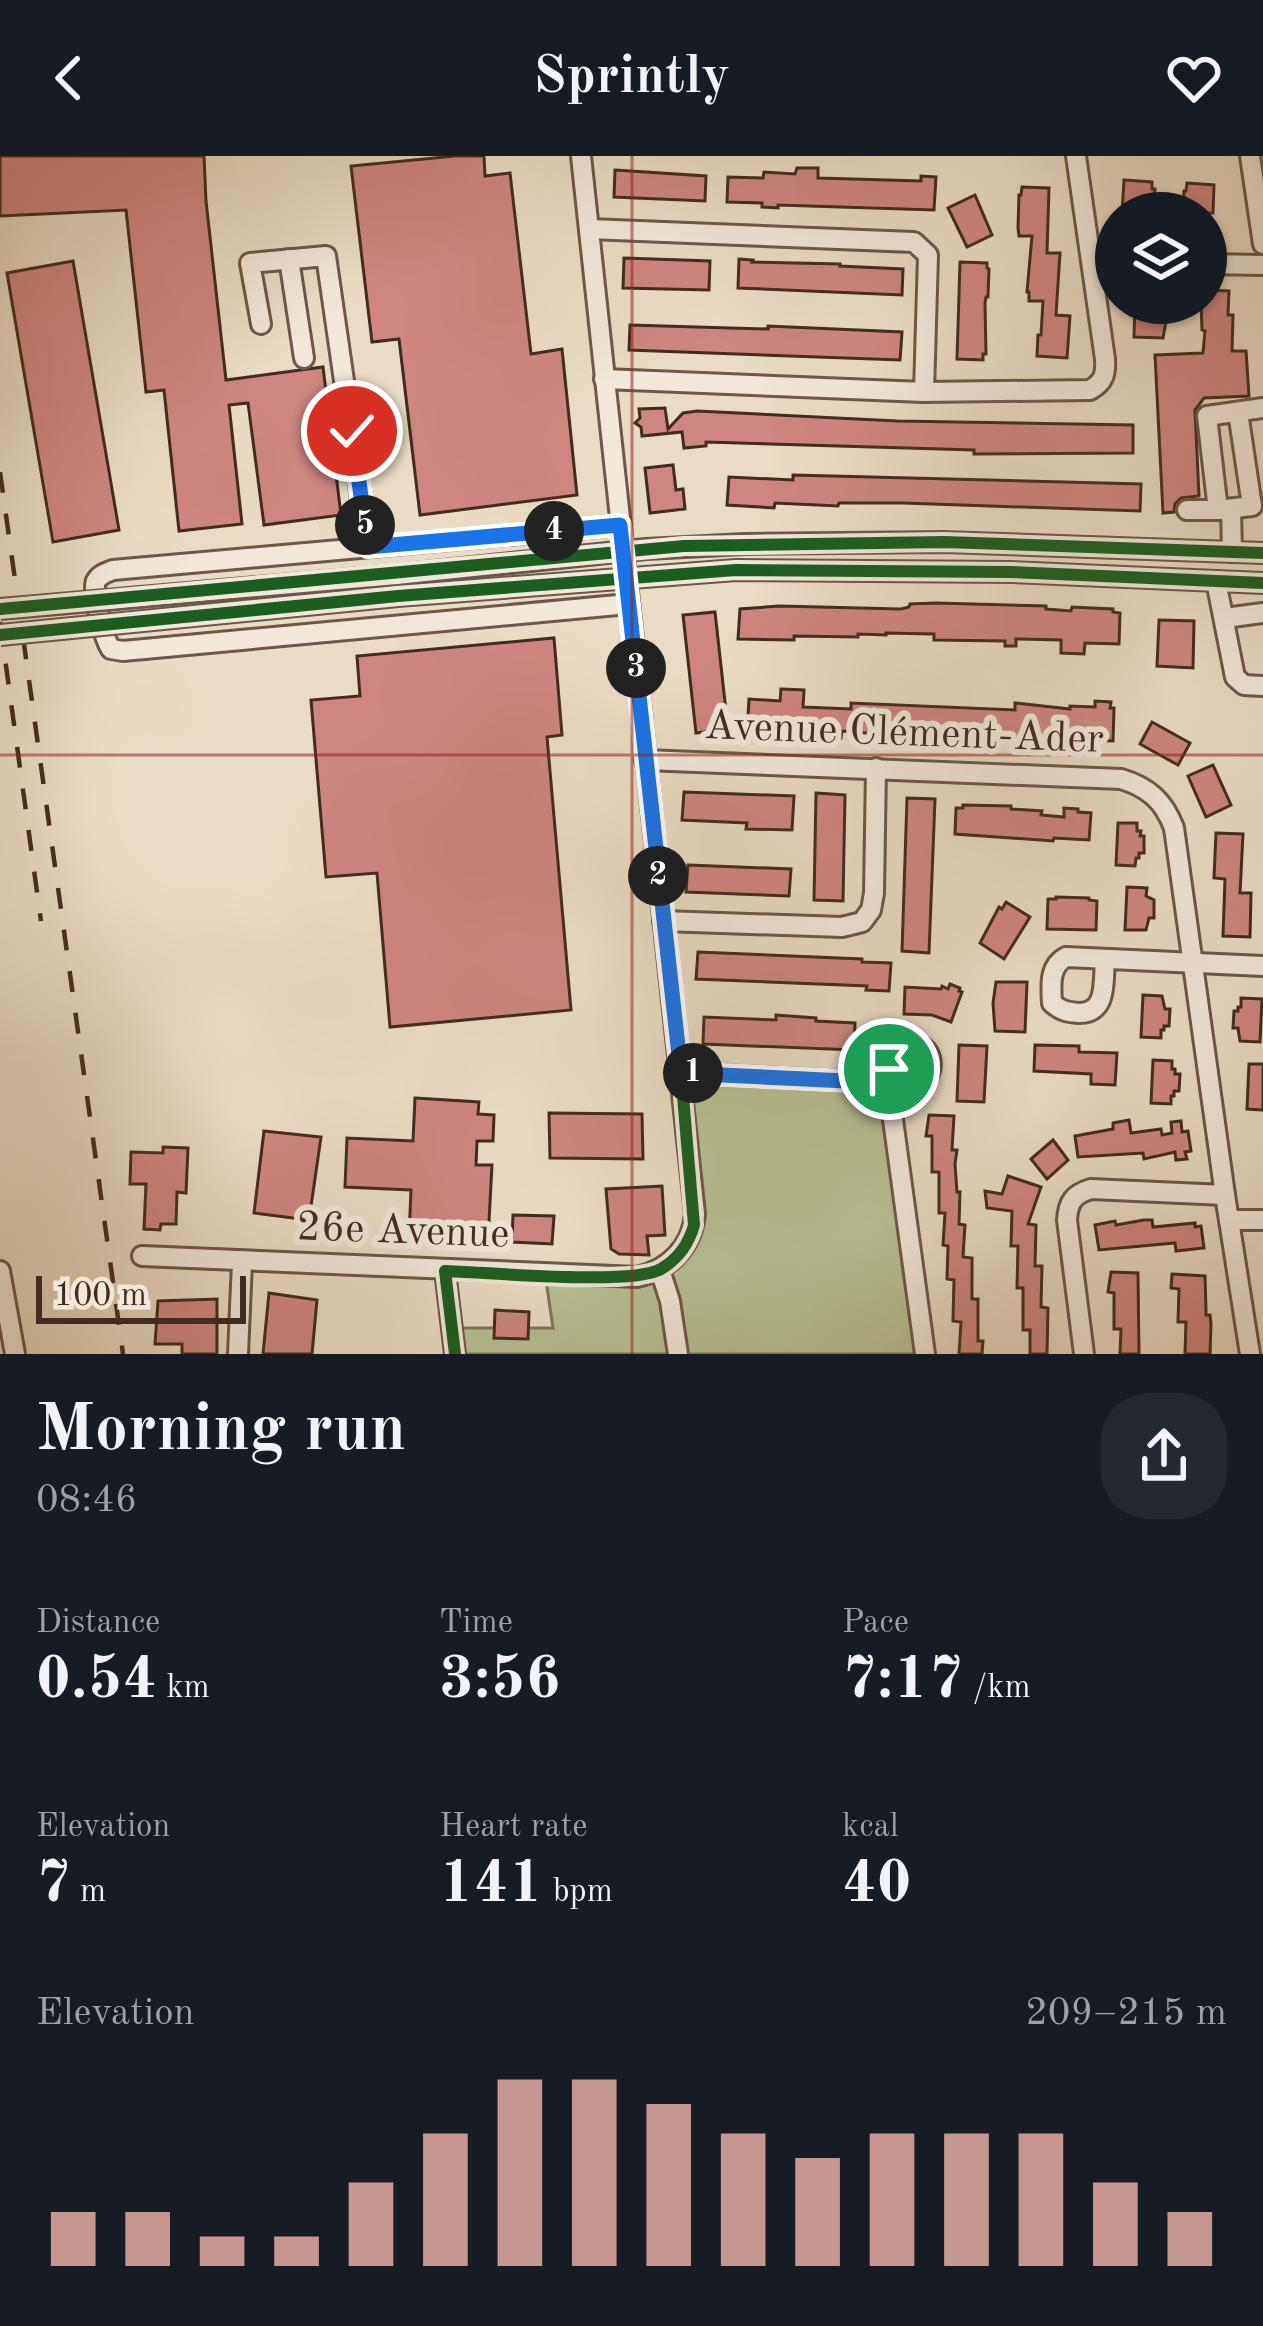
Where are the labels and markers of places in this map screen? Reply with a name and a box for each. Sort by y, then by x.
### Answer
pin [301,380,403,482]
pin: 5 [335,495,395,555]
pin: 4 [524,501,584,561]
pin: 3 [606,638,666,698]
pin: 2 [628,846,688,906]
pin [838,1018,940,1120]
pin: 1 [663,1043,723,1103]

